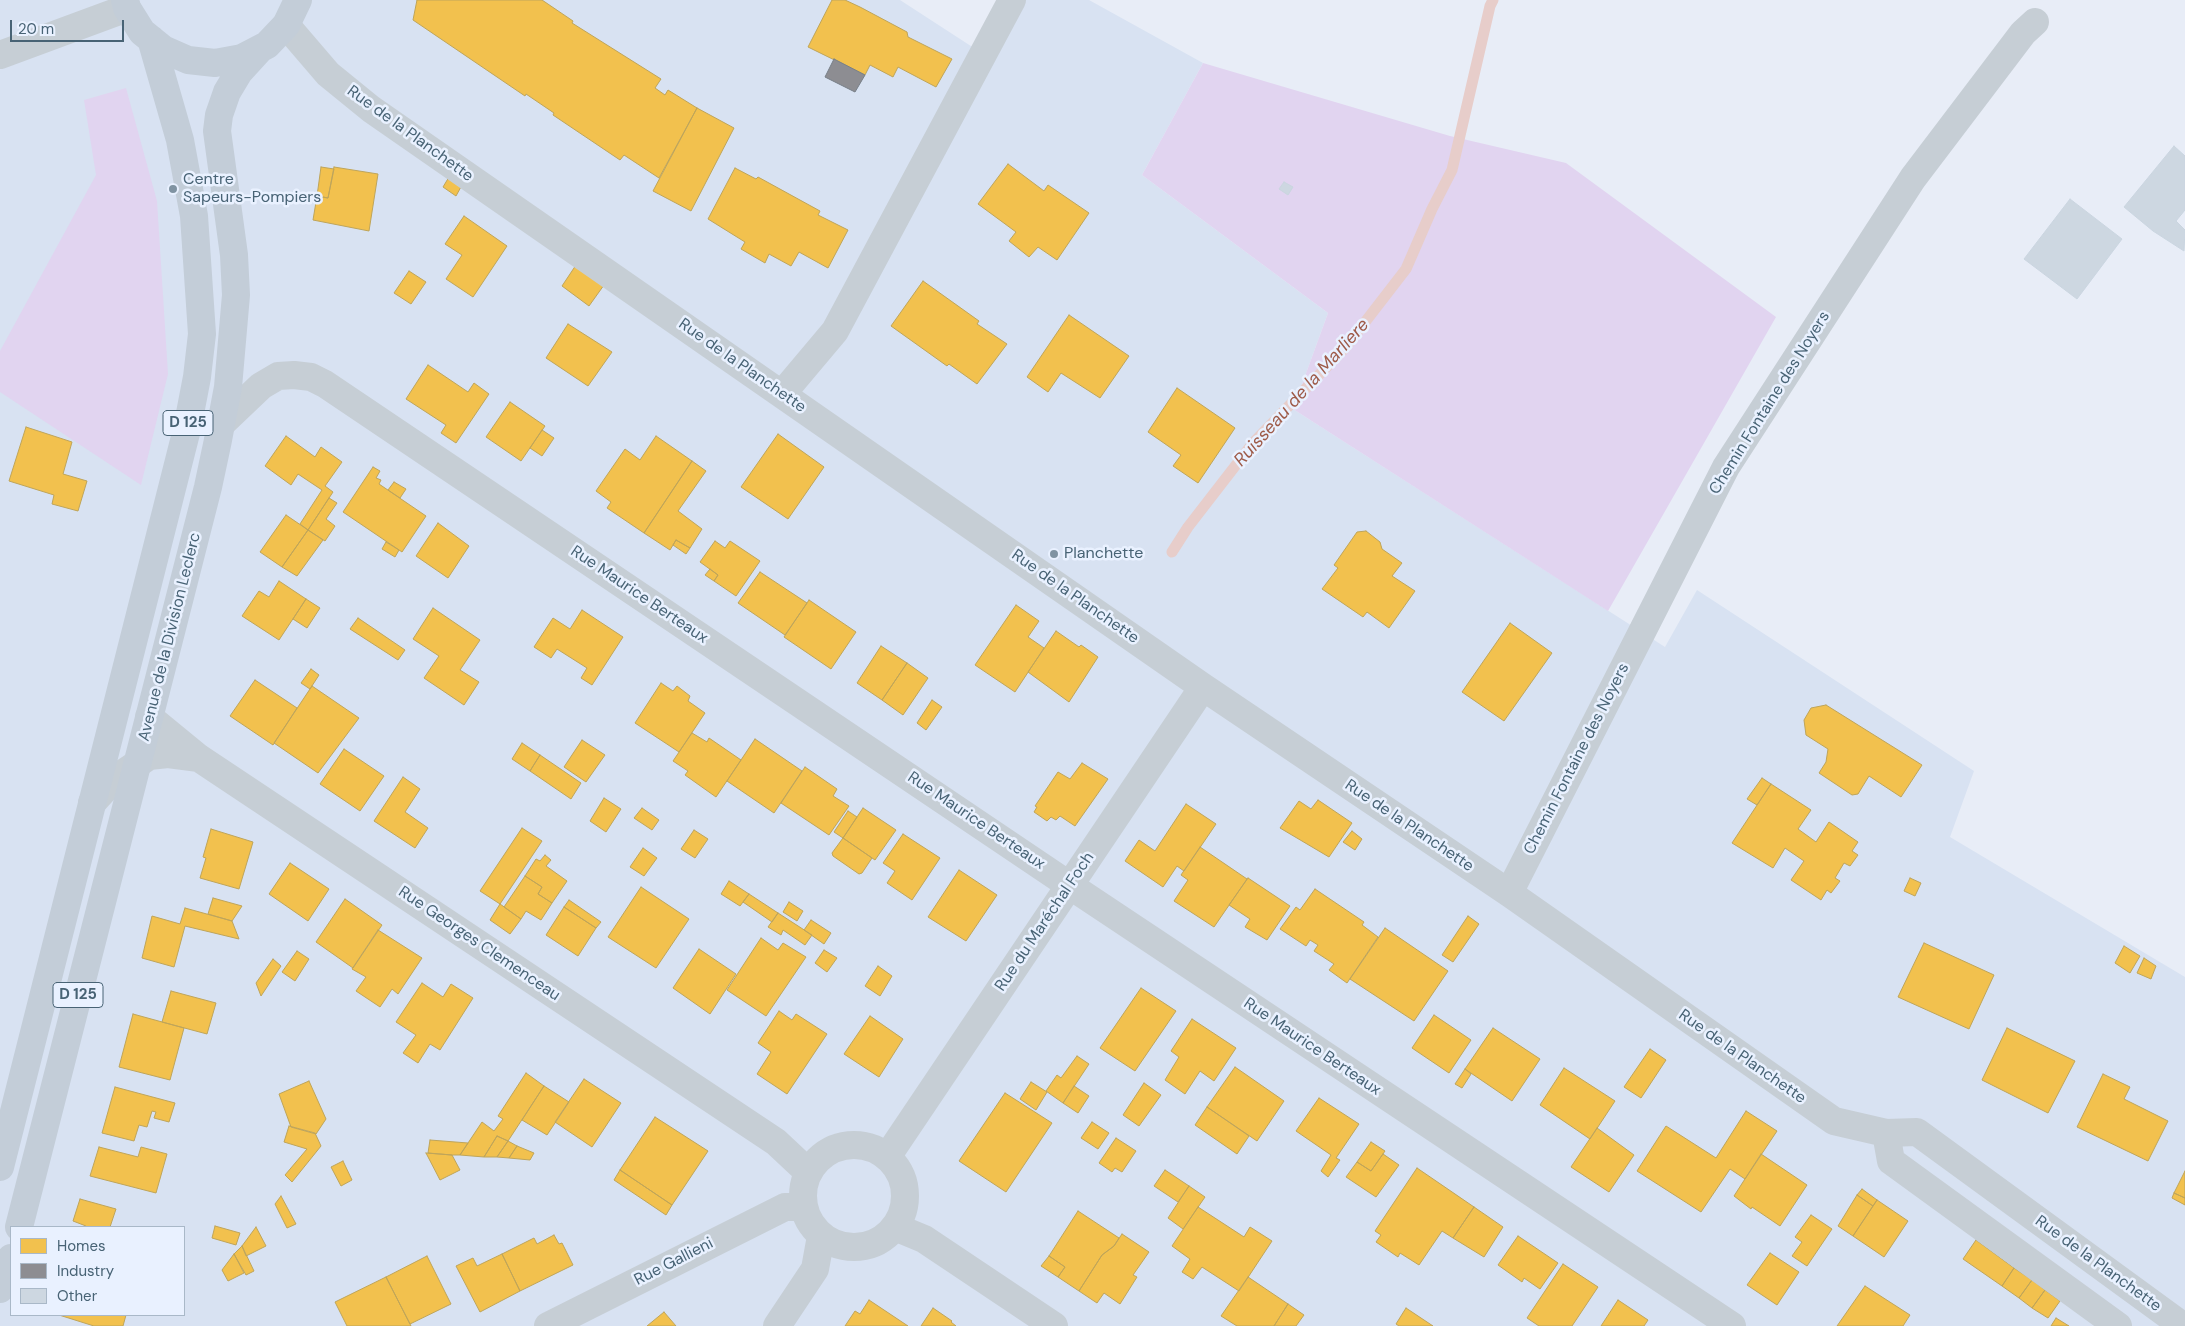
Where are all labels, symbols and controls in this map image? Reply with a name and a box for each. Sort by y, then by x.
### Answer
scale bar [12,10,126,42]
text: 20 m [18,19,54,39]
street label: Rue de la Planchette [343,82,477,186]
place label: Centre Sapeurs-Pompiers [183,170,321,208]
marker: Centre Sapeurs-Pompiers [167,183,179,195]
street label: Chemin Fontaine des Noyers [1706,308,1834,498]
street label: Rue de la Planchette [675,315,809,417]
water label: Ruisseau de la Marliere [1230,315,1374,471]
road number: D 125 [163,410,213,436]
street label: Avenue de la Division Leclerc [135,531,205,743]
street label: Rue Maurice Berteaux [567,542,711,648]
place label: Planchette [1064,544,1143,564]
street label: Rue de la Planchette [1008,546,1142,648]
marker: Planchette [1048,548,1060,560]
street label: Chemin Fontaine des Noyers [1520,660,1634,858]
street label: Rue Maurice Berteaux [904,768,1048,874]
street label: Rue de la Planchette [1341,776,1477,876]
street label: Rue du Maréchal Foch [991,849,1099,995]
street label: Rue Georges Clemenceau [394,883,564,1005]
road number: D 125 [53,982,103,1008]
street label: Rue Maurice Berteaux [1240,994,1384,1100]
street label: Rue de la Planchette [1675,1006,1809,1108]
street label: Rue de la Planchette [2031,1212,2165,1316]
legend [10,1226,185,1316]
street label: Rue Gallieni [631,1234,717,1290]
text: Homes [57,1236,106,1256]
text: Industry [57,1261,114,1281]
text: Other [57,1286,97,1306]

